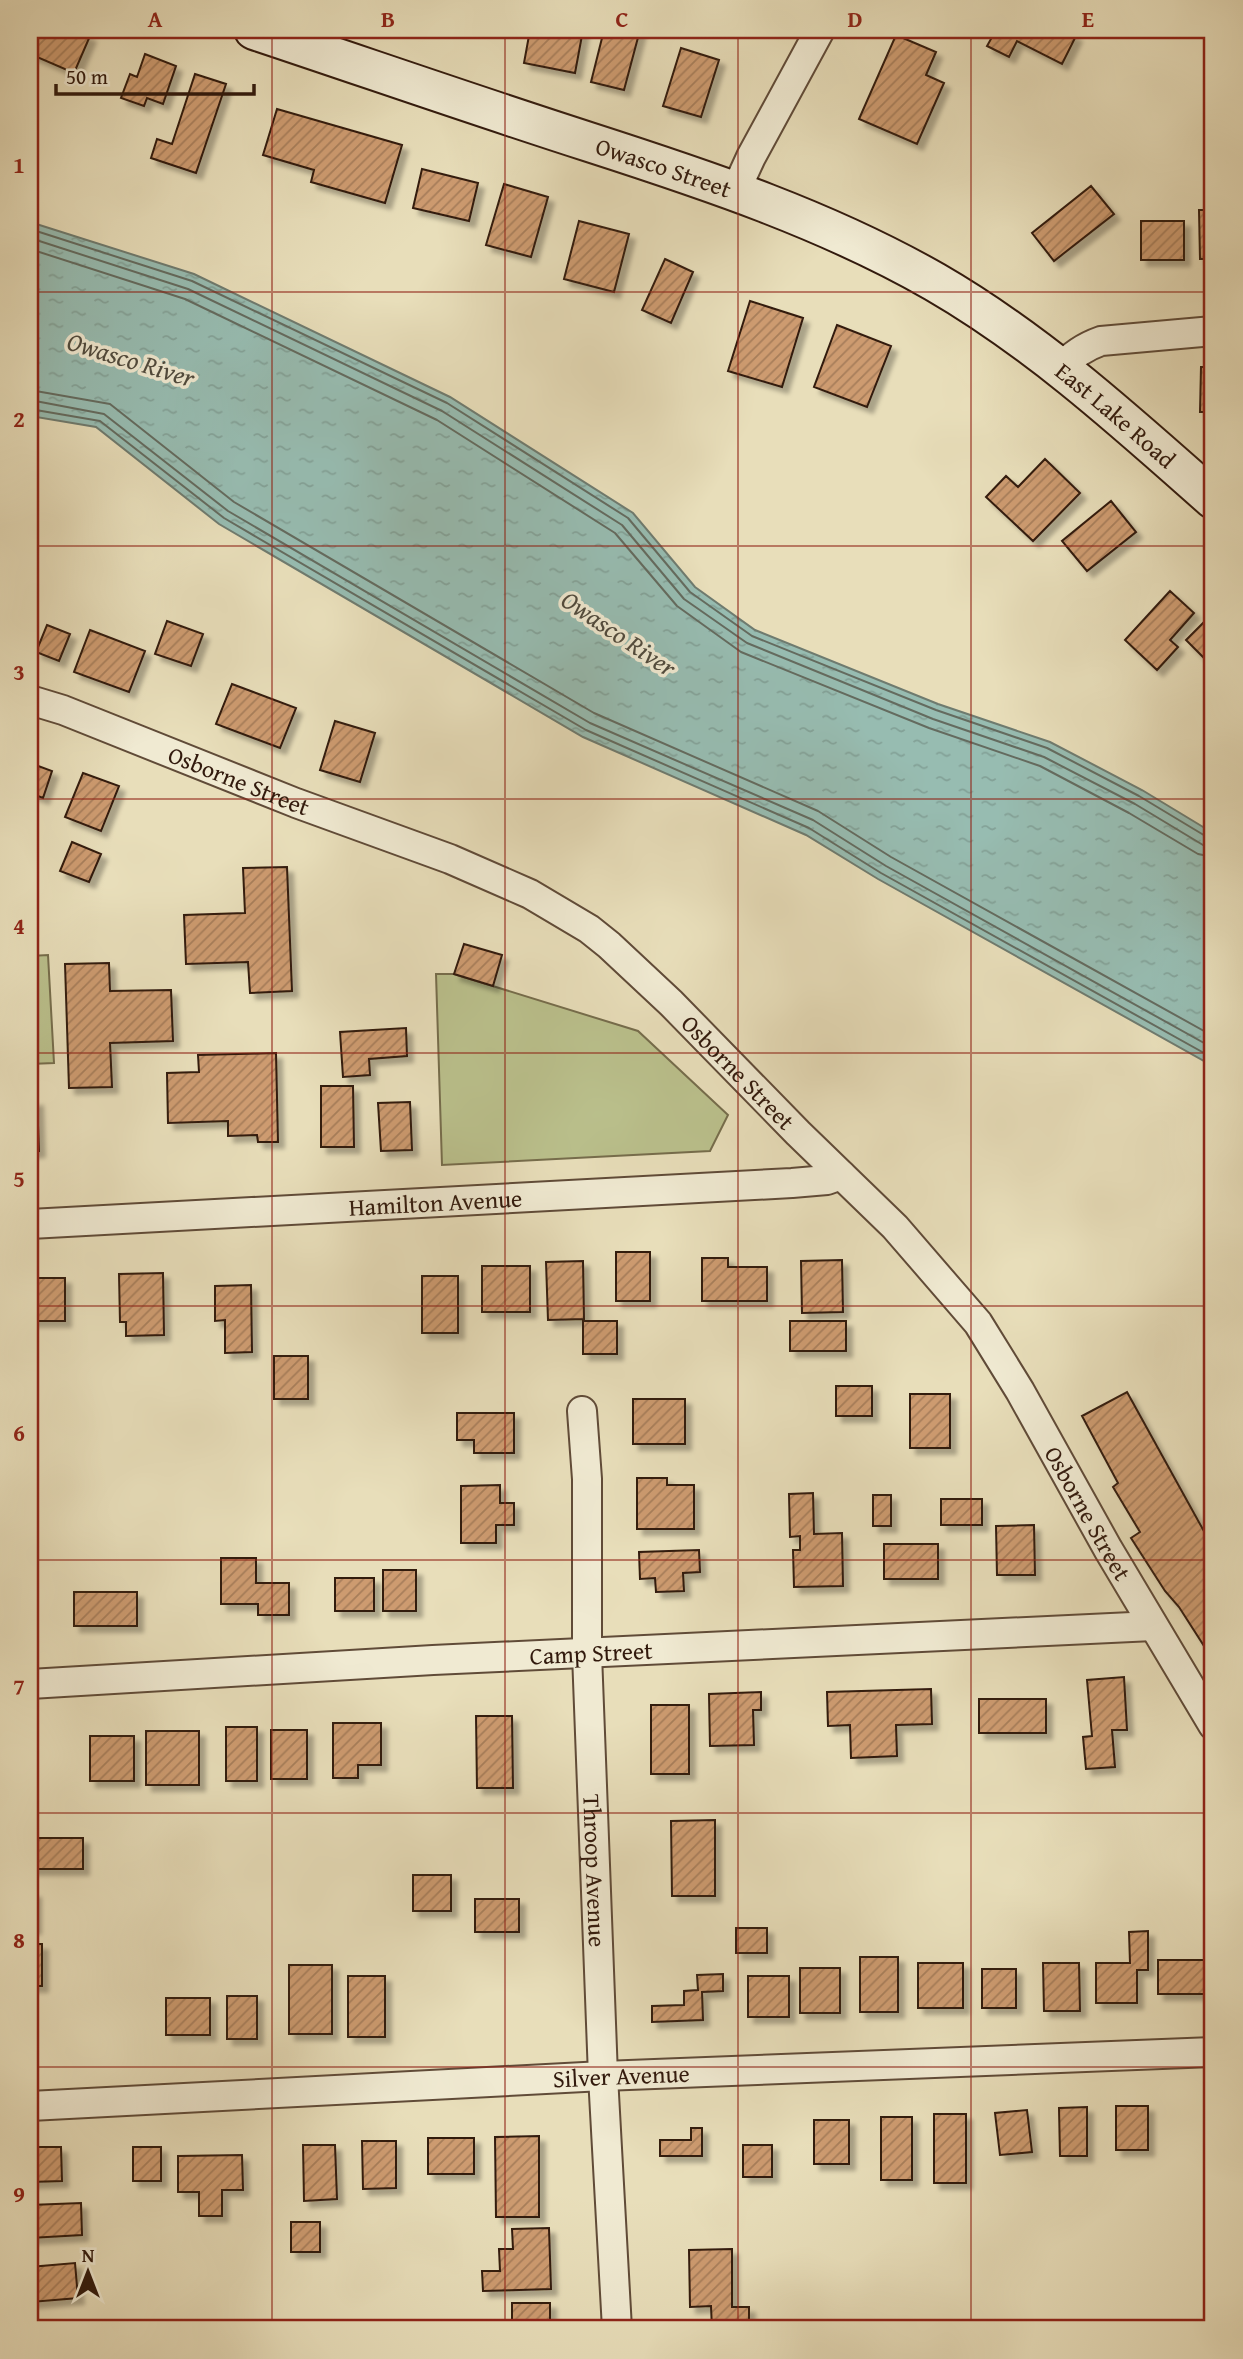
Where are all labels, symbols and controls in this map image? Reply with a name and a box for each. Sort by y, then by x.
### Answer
text: A [148,2,163,35]
text: B [381,2,395,35]
text: C [615,2,629,35]
text: D [848,2,863,35]
text: E [1082,2,1094,35]
scale bar [56,52,254,96]
text: 50 m [66,61,108,92]
street label: Owasco Street [591,128,737,206]
text: 1 [13,148,25,181]
water label: Owasco River [62,321,201,397]
street label: East Lake Road [1048,354,1184,476]
text: 2 [13,402,25,435]
water label: Owasco River [554,580,686,687]
text: 3 [13,655,25,688]
street label: Osborne Street [163,736,315,824]
text: 4 [13,909,25,942]
street label: Osborne Street [674,1006,803,1138]
text: 5 [13,1162,25,1195]
street label: Hamilton Avenue [348,1180,523,1224]
text: 6 [13,1416,25,1449]
street label: Osborne Street [1036,1439,1140,1587]
street label: Camp Street [529,1632,654,1673]
text: 7 [13,1670,25,1703]
street label: Throop Avenue [575,1794,616,1948]
text: 8 [13,1923,25,1956]
street label: Silver Avenue [552,2055,690,2096]
text: 9 [13,2177,25,2210]
north arrow [52,2236,122,2306]
text: N [82,2241,95,2269]

